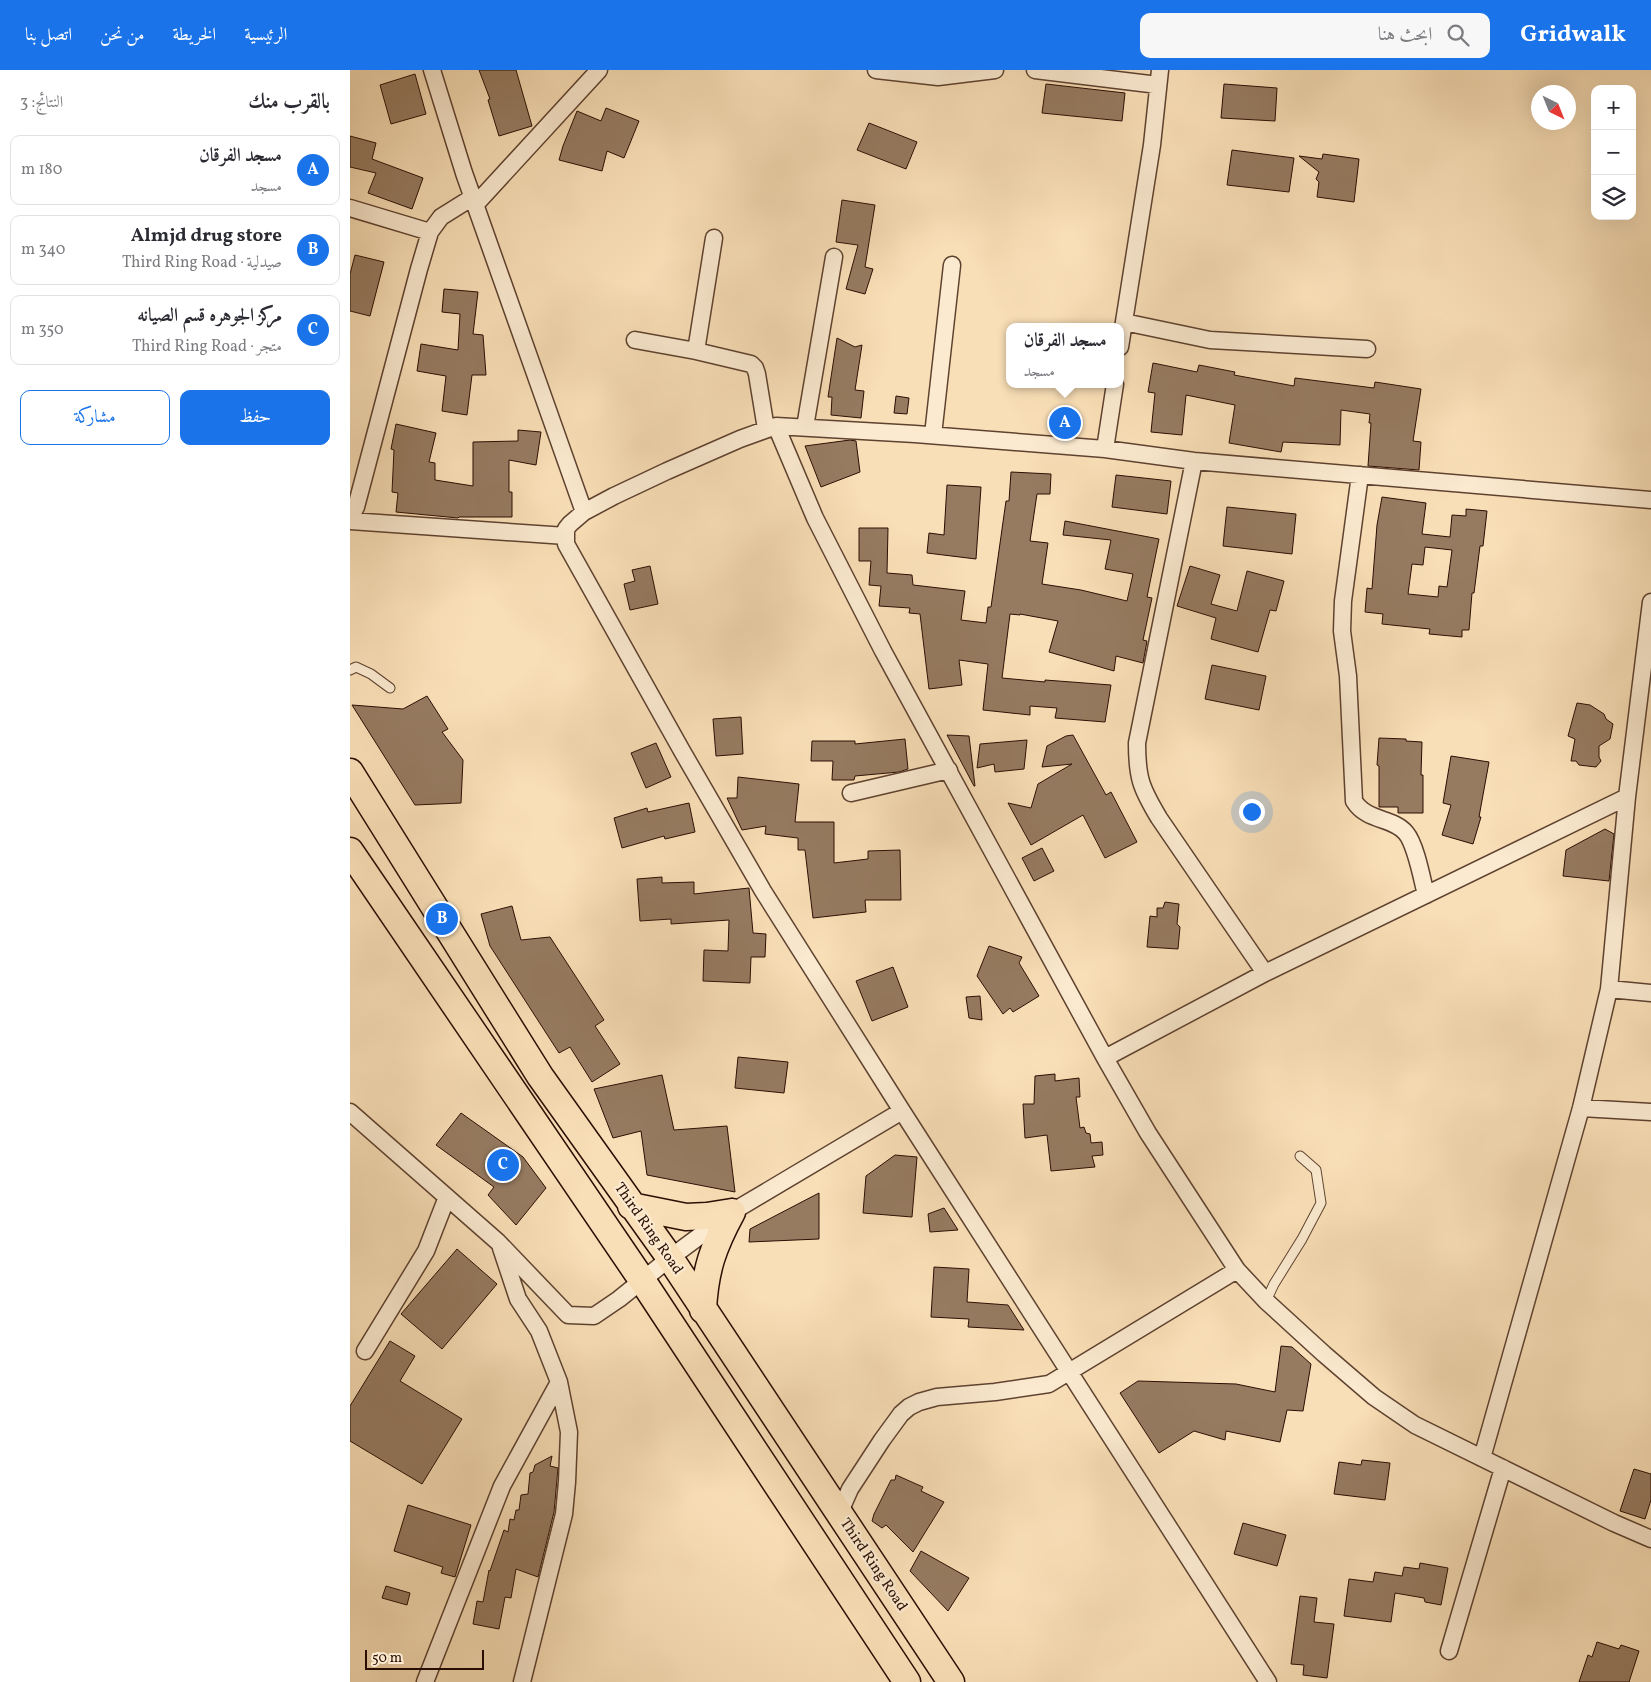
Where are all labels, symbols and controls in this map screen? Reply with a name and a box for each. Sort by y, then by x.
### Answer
search box [1140,13,1490,58]
text: Gridwalk [1520,18,1626,52]
icon: search [1444,21,1472,49]
text: ابحث هنا [1378,22,1432,48]
text: اتصل بنا [25,23,72,48]
text: من نحن [100,23,144,48]
text: الخريطة [172,23,216,48]
text: الرئيسية [244,23,287,48]
north arrow [1531,85,1576,130]
map controls [1591,85,1636,220]
button: + [1591,85,1636,130]
text: بالقرب منك [248,88,330,117]
text: النتائج: 3 [20,92,63,114]
button: − [1591,130,1636,175]
text: مسجد الفرقان [199,143,282,169]
text: 180 m [21,159,62,181]
text: A [307,159,319,181]
button: layers [1591,175,1636,220]
text: مسجد [251,176,282,198]
text: Almjd drug store [131,223,282,249]
text: 340 m [21,239,65,261]
text: B [308,239,318,261]
text: صيدلية · Third Ring Road [122,252,282,274]
text: مركز الجوهره قسم الصيانه [137,303,282,329]
text: 350 m [21,319,64,341]
text: C [308,319,318,341]
popup [1006,323,1124,388]
text: مسجد الفرقان [1023,328,1107,354]
text: متجر · Third Ring Road [132,336,282,358]
text: مسجد [1023,361,1055,383]
button: مشاركة [20,390,170,445]
button: حفظ [180,390,330,445]
pin: A [1049,404,1081,442]
your location [1239,799,1265,825]
pin: B [426,900,458,938]
pin: C [487,1146,519,1184]
street label: Third Ring Road [608,1179,688,1279]
street label: Third Ring Road [834,1514,912,1616]
scale bar [365,1647,484,1670]
text: 50 m [372,1649,402,1668]

